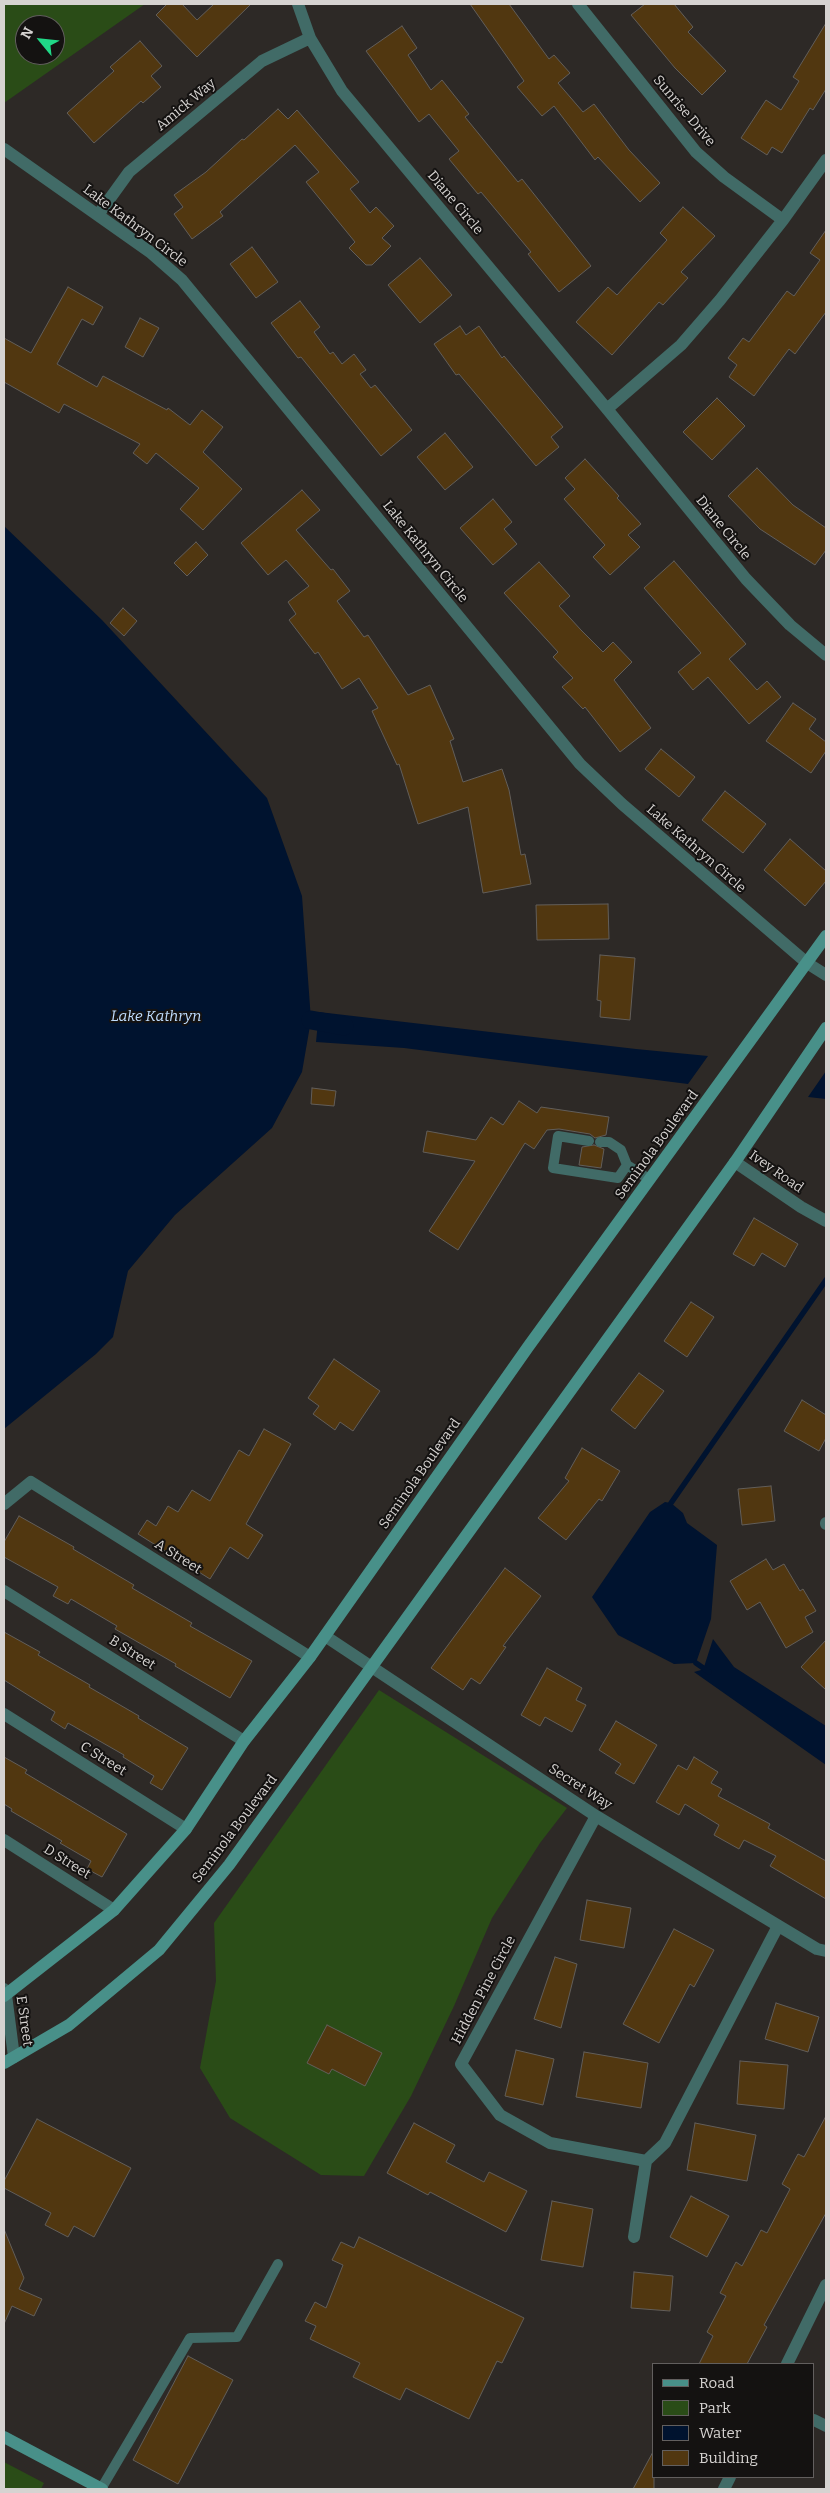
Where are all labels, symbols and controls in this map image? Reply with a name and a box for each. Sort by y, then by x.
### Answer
north arrow [15,15,65,65]
text: N [17,24,37,42]
street label: Sunrise Drive [649,72,719,150]
street label: Amick Way [153,75,219,135]
street label: Diane Circle [423,168,487,238]
street label: Lake Kathryn Circle [79,181,191,271]
street label: Diane Circle [692,492,754,564]
street label: Lake Kathryn Circle [379,498,471,606]
street label: Lake Kathryn Circle [643,801,749,897]
water label: Lake Kathryn [111,1008,201,1026]
street label: Seminola Boulevard [612,1087,702,1203]
street label: Ivey Road [746,1147,806,1197]
street label: Seminola Boulevard [376,1416,464,1532]
street label: A Street [151,1536,205,1578]
street label: B Street [106,1632,158,1674]
street label: C Street [77,1738,129,1780]
street label: Secret Way [545,1760,615,1814]
street label: Seminola Boulevard [189,1772,281,1886]
street label: D Street [40,1841,94,1883]
street label: Hidden Pine Circle [448,1933,520,2047]
street label: E Street [12,1995,36,2047]
legend [652,2363,815,2478]
text: Road [699,2374,734,2392]
text: Park [699,2399,731,2417]
text: Water [699,2424,741,2442]
text: Building [699,2449,758,2467]

